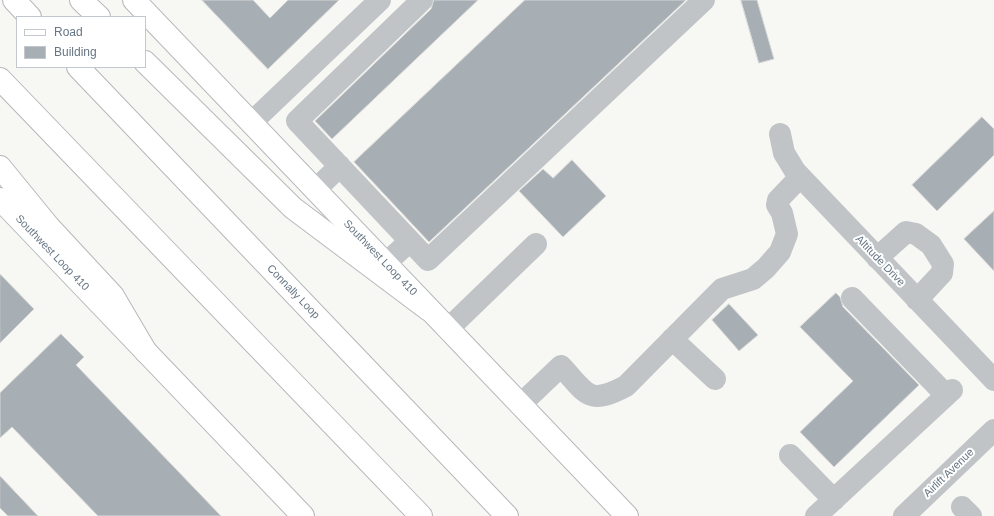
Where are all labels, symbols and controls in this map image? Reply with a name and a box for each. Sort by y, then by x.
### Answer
legend [16,16,146,68]
text: Road [54,25,83,39]
text: Building [54,45,97,59]
street label: Southwest Loop 410 [12,212,92,294]
street label: Southwest Loop 410 [340,217,420,299]
street label: Altitude Drive [853,233,907,289]
street label: Connally Loop [264,262,322,322]
street label: Airlift Avenue [921,446,977,500]

